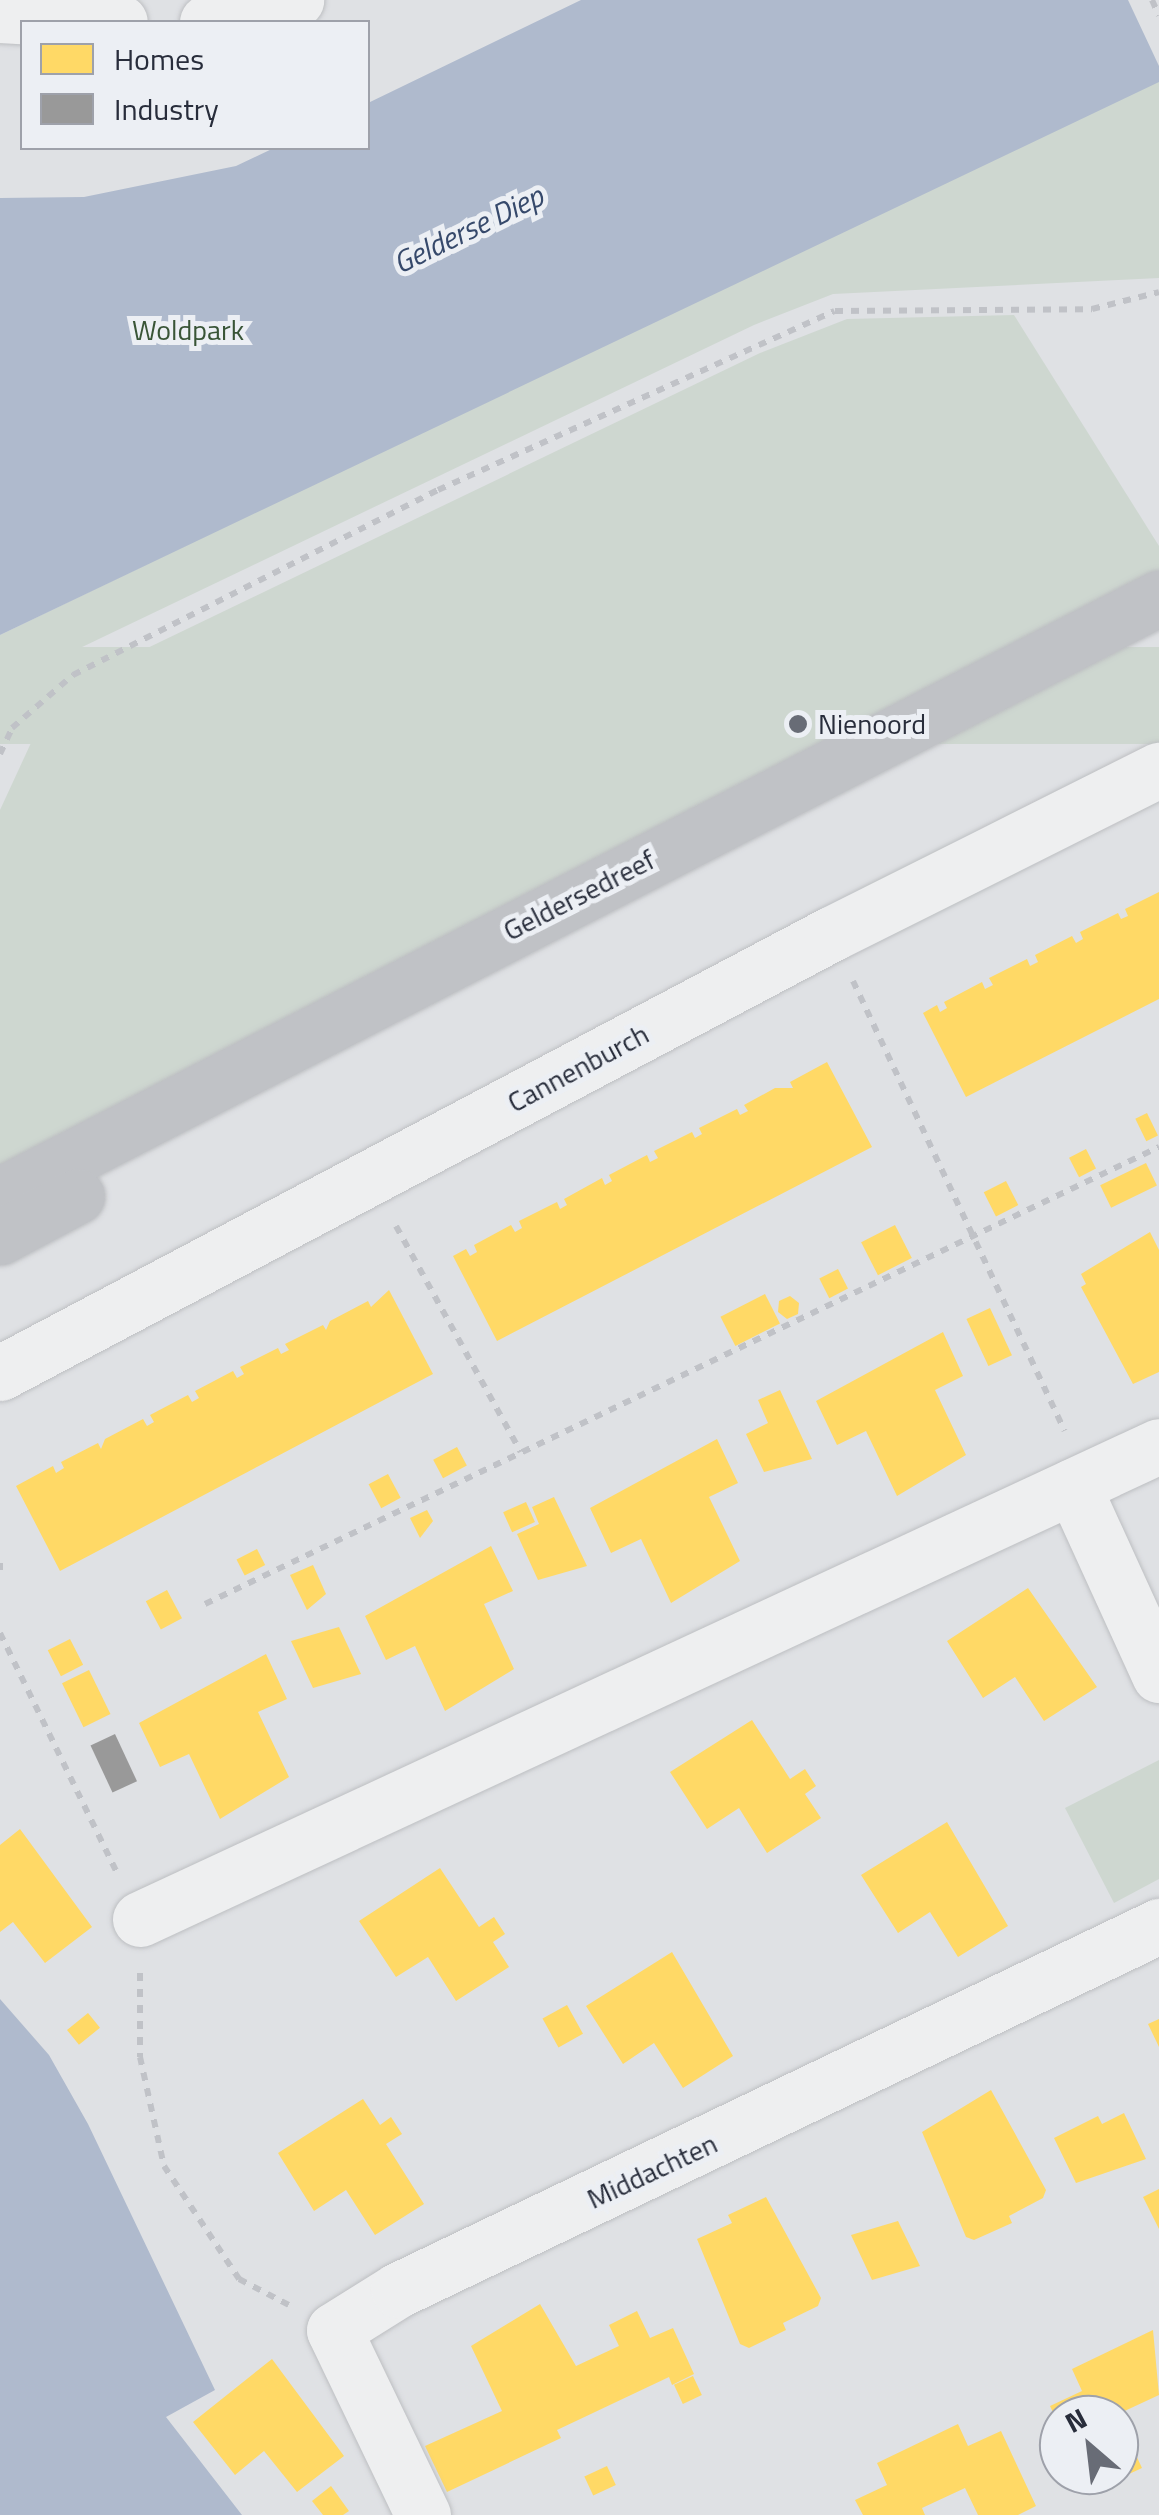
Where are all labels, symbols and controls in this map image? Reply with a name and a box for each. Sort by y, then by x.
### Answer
legend [20,20,370,150]
text: Homes [114,36,204,82]
text: Industry [114,86,219,132]
water label: Gelderse Diep [387,177,549,281]
park label: Woldpark [132,313,244,347]
place label: Nienoord [818,707,926,741]
marker: Nienoord [787,713,809,735]
street label: Geldersedreef [498,842,660,948]
street label: Cannenburch [502,1017,654,1119]
street label: Middachten [582,2126,722,2216]
north arrow [1039,2395,1139,2495]
text: N [1057,2396,1094,2443]

